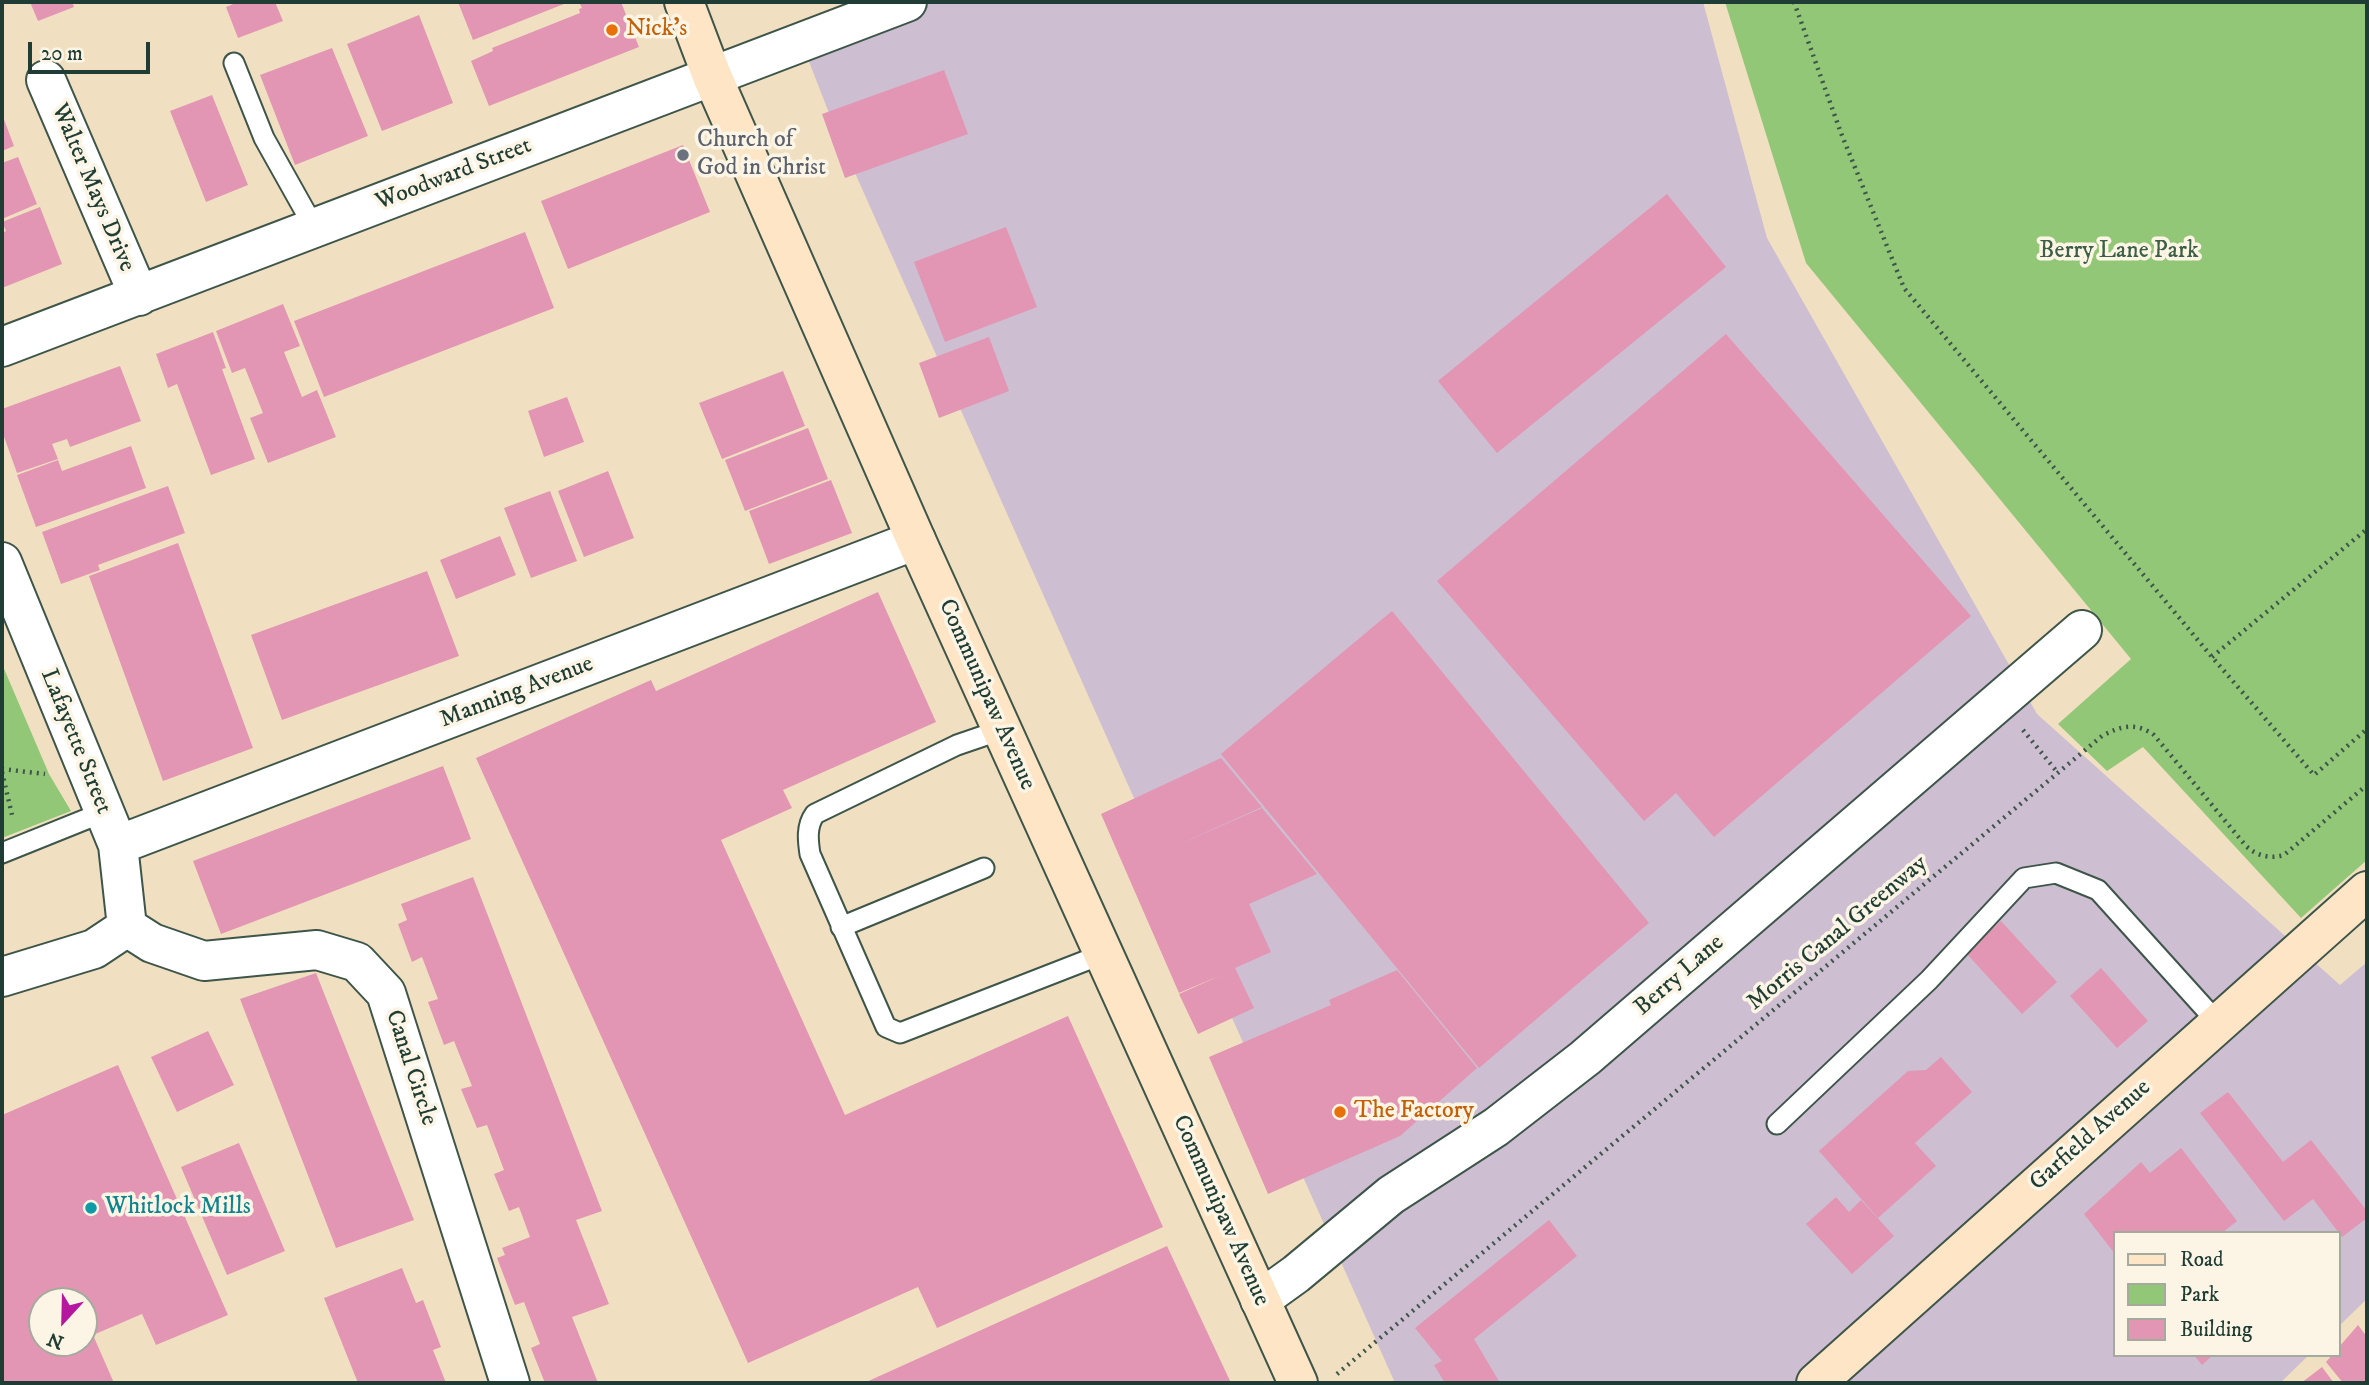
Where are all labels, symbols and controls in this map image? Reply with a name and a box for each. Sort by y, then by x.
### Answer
place label: Nick's [626,16,687,44]
marker: Nick's [604,22,620,38]
scale bar [32,28,154,72]
text: 20 m [41,41,83,67]
street label: Walter Mays Drive [44,100,140,276]
place label: Church of God in Christ [697,127,826,183]
street label: Woodward Street [372,132,536,218]
marker: Church of God in Christ [675,147,691,163]
park label: Berry Lane Park [2039,238,2199,266]
street label: Communipaw Avenue [931,595,1041,795]
street label: Manning Avenue [436,651,598,735]
street label: Lafayette Street [33,665,117,819]
street label: Morris Canal Greenway [1742,850,1934,1018]
street label: Berry Lane [1629,929,1731,1023]
street label: Canal Circle [378,1007,442,1129]
street label: Garfield Avenue [2025,1074,2157,1198]
place label: The Factory [1354,1098,1474,1126]
marker: The Factory [1332,1104,1348,1120]
street label: Communipaw Avenue [1165,1111,1275,1311]
place label: Whitlock Mills [105,1194,251,1222]
marker: Whitlock Mills [83,1200,99,1216]
legend [2114,1231,2341,1357]
text: Road [2180,1247,2224,1273]
text: Park [2180,1282,2219,1308]
north arrow [28,1287,98,1357]
text: Building [2180,1317,2252,1343]
text: N [44,1326,67,1354]

